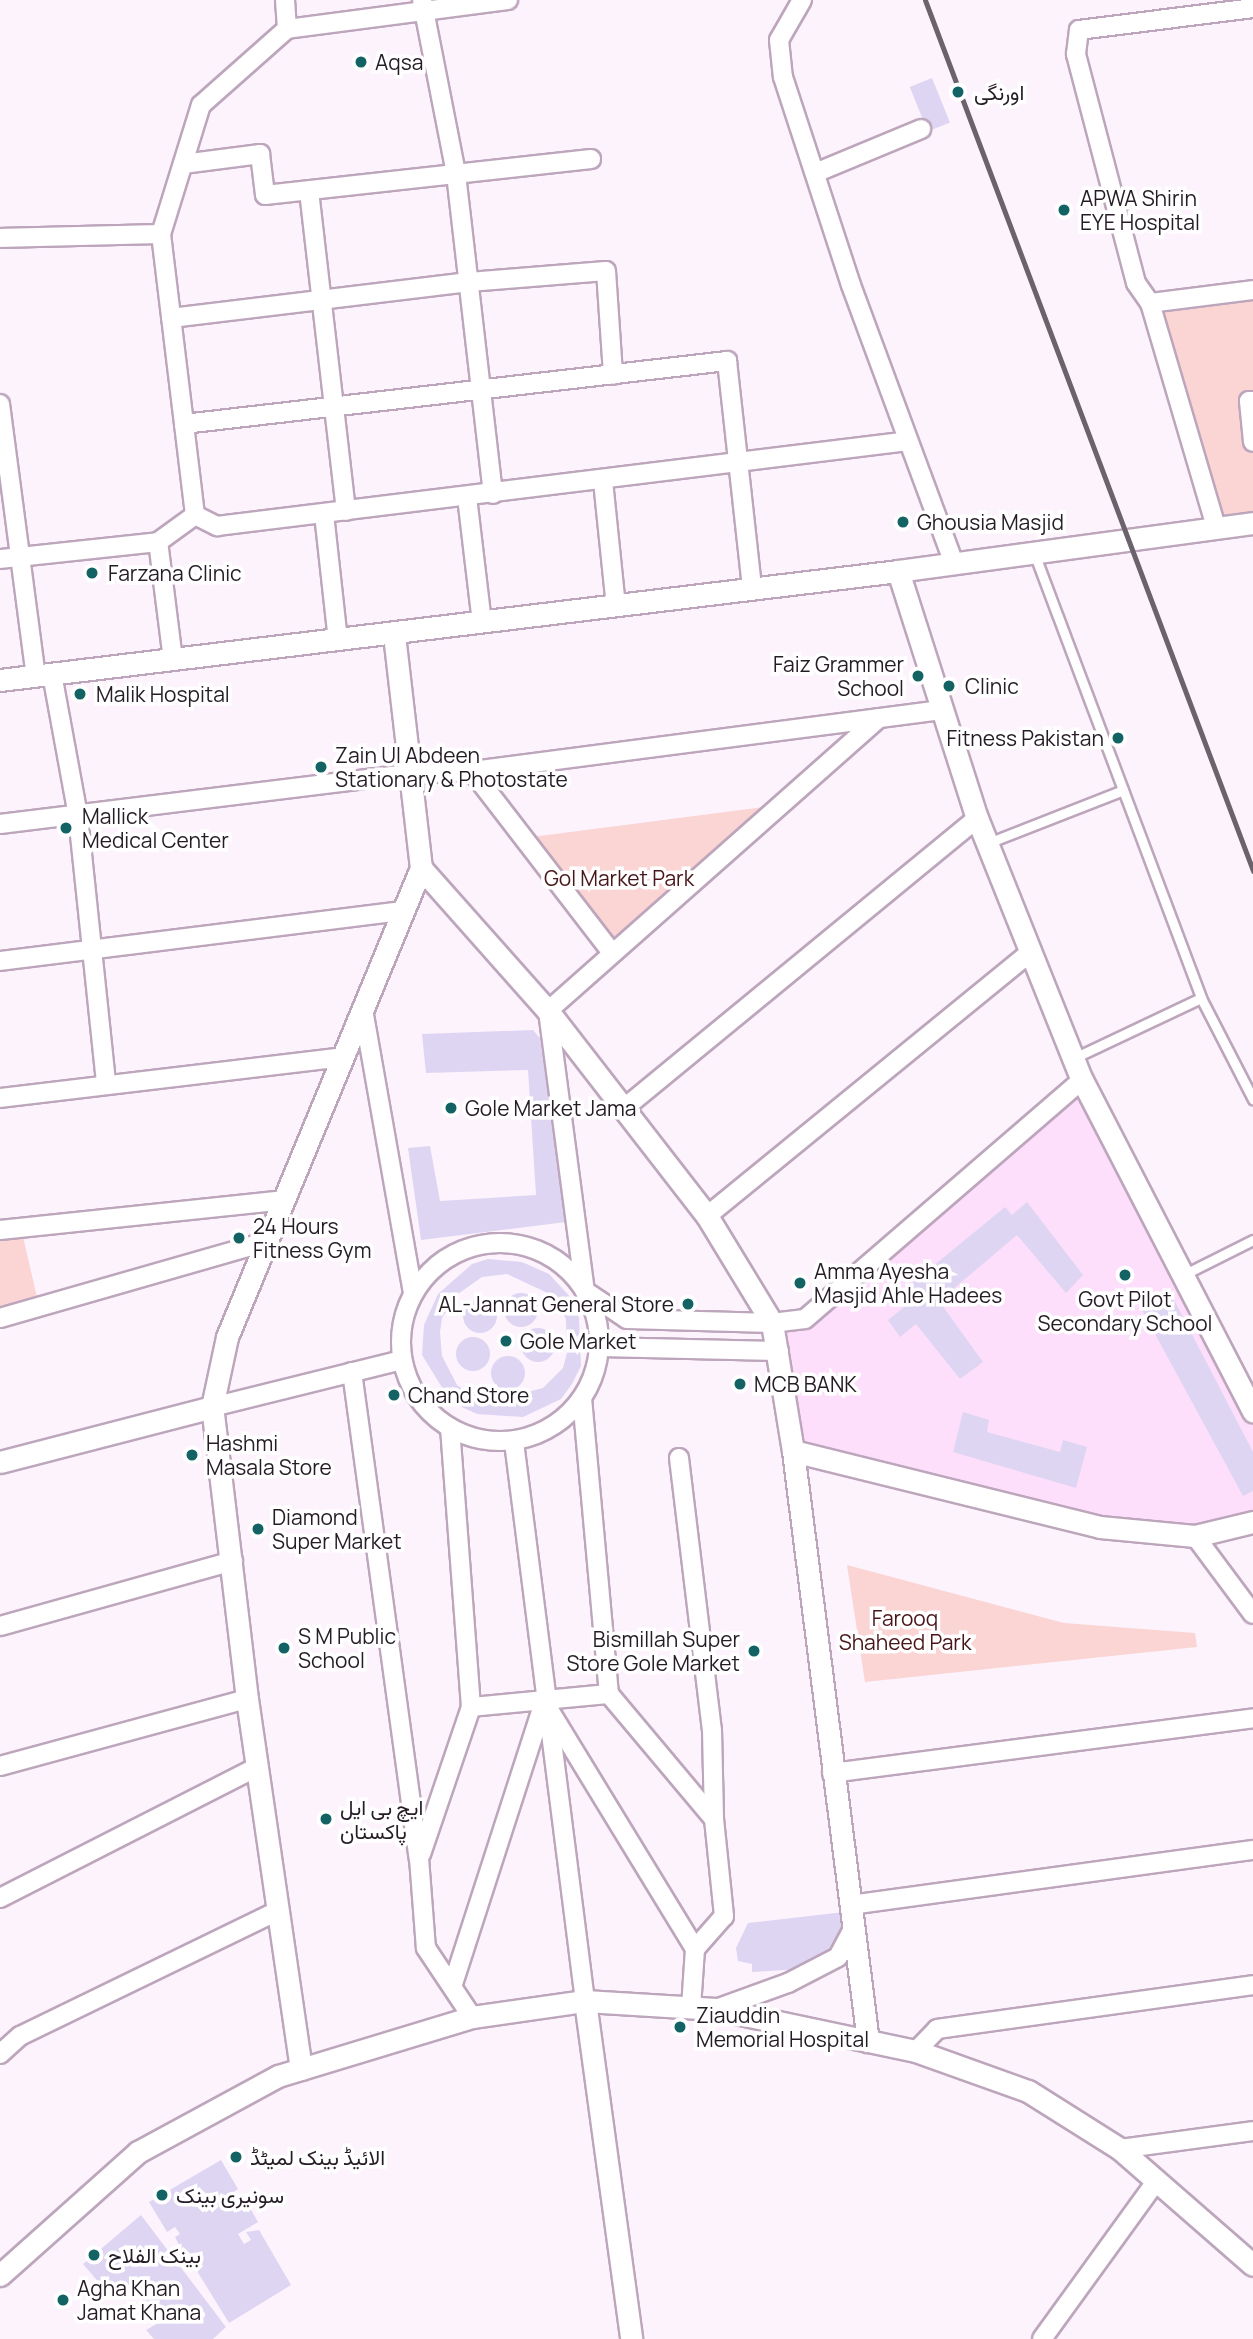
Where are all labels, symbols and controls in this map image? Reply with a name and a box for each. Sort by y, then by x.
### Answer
place label: Aqsa [375,49,423,75]
marker: Aqsa [353,54,369,70]
place label: اورنگی [974,79,1024,105]
marker: اورنگی [948,82,968,102]
place label: APWA Shirin EYE Hospital [1080,185,1200,235]
marker: APWA Shirin EYE Hospital [1054,200,1074,220]
place label: Ghousia Masjid [917,509,1064,535]
marker: Ghousia Masjid [895,514,911,530]
place label: Farzana Clinic [108,560,242,586]
marker: Farzana Clinic [82,563,102,583]
place label: Faiz Grammer School [773,651,904,701]
marker: Faiz Grammer School [910,668,926,684]
place label: Clinic [965,673,1019,699]
marker: Clinic [939,676,959,696]
place label: Malik Hospital [96,681,230,707]
marker: Malik Hospital [70,684,90,704]
place label: Fitness Pakistan [946,725,1104,751]
marker: Fitness Pakistan [1110,730,1126,746]
place label: Zain Ul Abdeen Stationary & Photostate [335,742,568,792]
marker: Zain Ul Abdeen Stationary & Photostate [313,759,329,775]
place label: Mallick Medical Center [82,803,229,853]
marker: Mallick Medical Center [56,818,76,838]
park label: Gol Market Park [544,865,694,891]
place label: Gole Market Jama [465,1095,636,1121]
marker: Gole Market Jama [443,1100,459,1116]
place label: 24 Hours Fitness Gym [253,1213,372,1263]
marker: 24 Hours Fitness Gym [231,1230,247,1246]
place label: Amma Ayesha Masjid Ahle Hadees [814,1258,1002,1308]
marker: Govt Pilot Secondary School [1117,1267,1133,1283]
marker: Amma Ayesha Masjid Ahle Hadees [792,1275,808,1291]
place label: Govt Pilot Secondary School [1038,1286,1212,1336]
place label: AL-Jannat General Store [438,1291,674,1317]
marker: AL-Jannat General Store [680,1296,696,1312]
place label: Gole Market [520,1328,636,1354]
marker: Gole Market [498,1333,514,1349]
place label: MCB BANK [754,1371,857,1397]
marker: MCB BANK [732,1376,748,1392]
place label: Chand Store [408,1382,529,1408]
marker: Chand Store [386,1387,402,1403]
place label: Hashmi Masala Store [206,1430,332,1480]
marker: Hashmi Masala Store [184,1447,200,1463]
place label: Diamond Super Market [272,1504,402,1554]
marker: Diamond Super Market [250,1521,266,1537]
park label: Farooq Shaheed Park [839,1605,971,1655]
place label: S M Public School [298,1623,396,1673]
place label: Bismillah Super Store Gole Market [566,1626,740,1676]
marker: S M Public School [276,1640,292,1656]
marker: Bismillah Super Store Gole Market [746,1643,762,1659]
place label: ایچ بی ایل پاکستان [340,1794,423,1844]
marker: ایچ بی ایل پاکستان [318,1811,334,1827]
place label: Ziauddin Memorial Hospital [696,2002,869,2052]
marker: Ziauddin Memorial Hospital [670,2017,690,2037]
place label: الائیڈ بینک لمیٹڈ [250,2144,385,2170]
marker: الائیڈ بینک لمیٹڈ [228,2149,244,2165]
place label: سونیری بینک [176,2182,284,2208]
marker: سونیری بینک [154,2187,170,2203]
place label: بینک الفلاح [108,2242,201,2268]
marker: بینک الفلاح [86,2247,102,2263]
place label: Agha Khan Jamat Khana [77,2275,201,2325]
marker: Agha Khan Jamat Khana [55,2292,71,2308]

